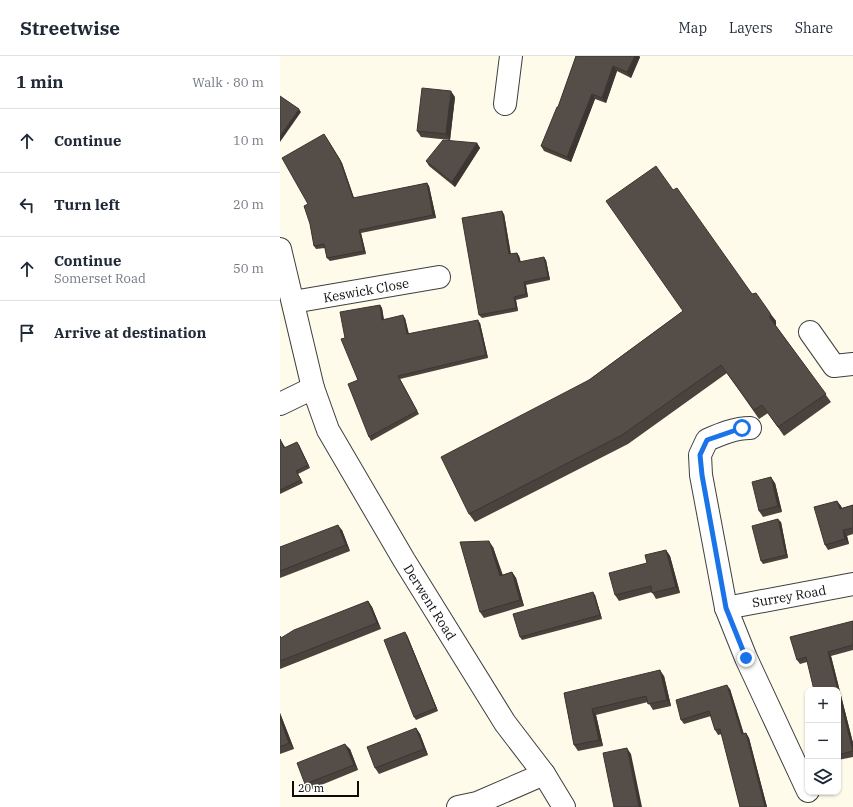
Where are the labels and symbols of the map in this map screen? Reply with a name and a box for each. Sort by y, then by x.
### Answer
street label: Keswick Close [322,275,410,306]
route start [733,419,751,437]
street label: Derwent Road [400,561,460,643]
street label: Surrey Road [751,582,828,611]
route end [737,649,755,667]
scale bar [292,779,359,798]

